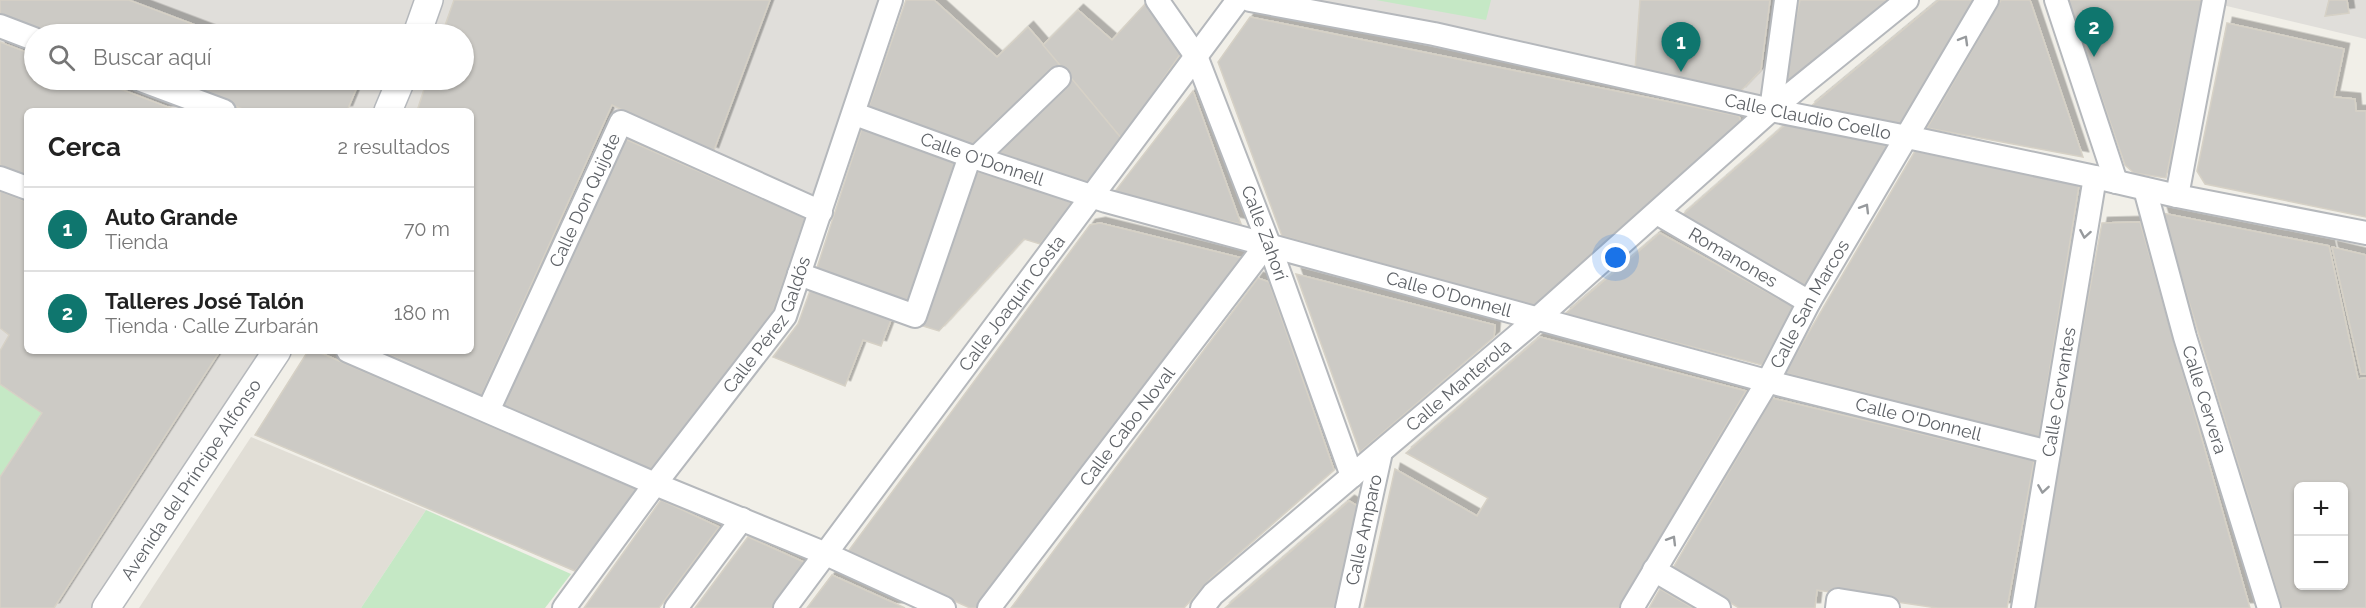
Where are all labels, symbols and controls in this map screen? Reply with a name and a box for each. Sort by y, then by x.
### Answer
pin: 2 [2074,8,2114,57]
pin: 1 [1662,22,1700,72]
search box [24,24,474,90]
one-way arrow [1957,36,1968,46]
icon: search [45,41,78,74]
text: Buscar aquí [93,44,212,70]
street label: Calle Claudio Coello [1723,89,1893,144]
street label: Calle O'Donnell [918,128,1047,190]
street label: Calle Don Quijote [545,129,625,270]
text: Cerca [48,132,121,162]
text: 2 resultados [337,135,450,159]
street label: Calle Zahorí [1237,182,1292,283]
text: Auto Grande [105,204,238,230]
one-way arrow [1858,204,1869,214]
text: 1 [63,217,72,241]
text: 70 m [404,217,450,241]
street label: Romanones [1685,223,1782,291]
text: Tienda [105,230,168,254]
one-way arrow [2080,230,2092,239]
street label: Calle Joaquín Costa [954,231,1069,375]
street label: Calle San Marcos [1765,236,1853,372]
your location [1601,243,1630,272]
street label: Calle Pérez Galdós [718,253,814,397]
street label: Calle O'Donnell [1384,267,1514,321]
text: Talleres José Talón [105,288,304,314]
text: 2 [62,301,73,325]
text: 180 m [394,301,450,325]
text: Tienda · Calle Zurbarán [105,314,319,338]
street label: Calle Cervantes [2037,325,2080,458]
street label: Calle Manterola [1402,335,1515,435]
street label: Calle Cervera [2178,343,2232,456]
street label: Calle Cabo Noval [1075,363,1179,490]
street label: Avenida del Príncipe Alfonso [116,375,265,584]
street label: Calle O'Donnell [1853,393,1984,445]
street label: Calle Amparo [1341,472,1386,587]
map controls [2294,482,2348,590]
button: + [2294,482,2348,536]
one-way arrow [2037,484,2049,493]
one-way arrow [1665,536,1677,546]
button: − [2294,536,2348,590]

